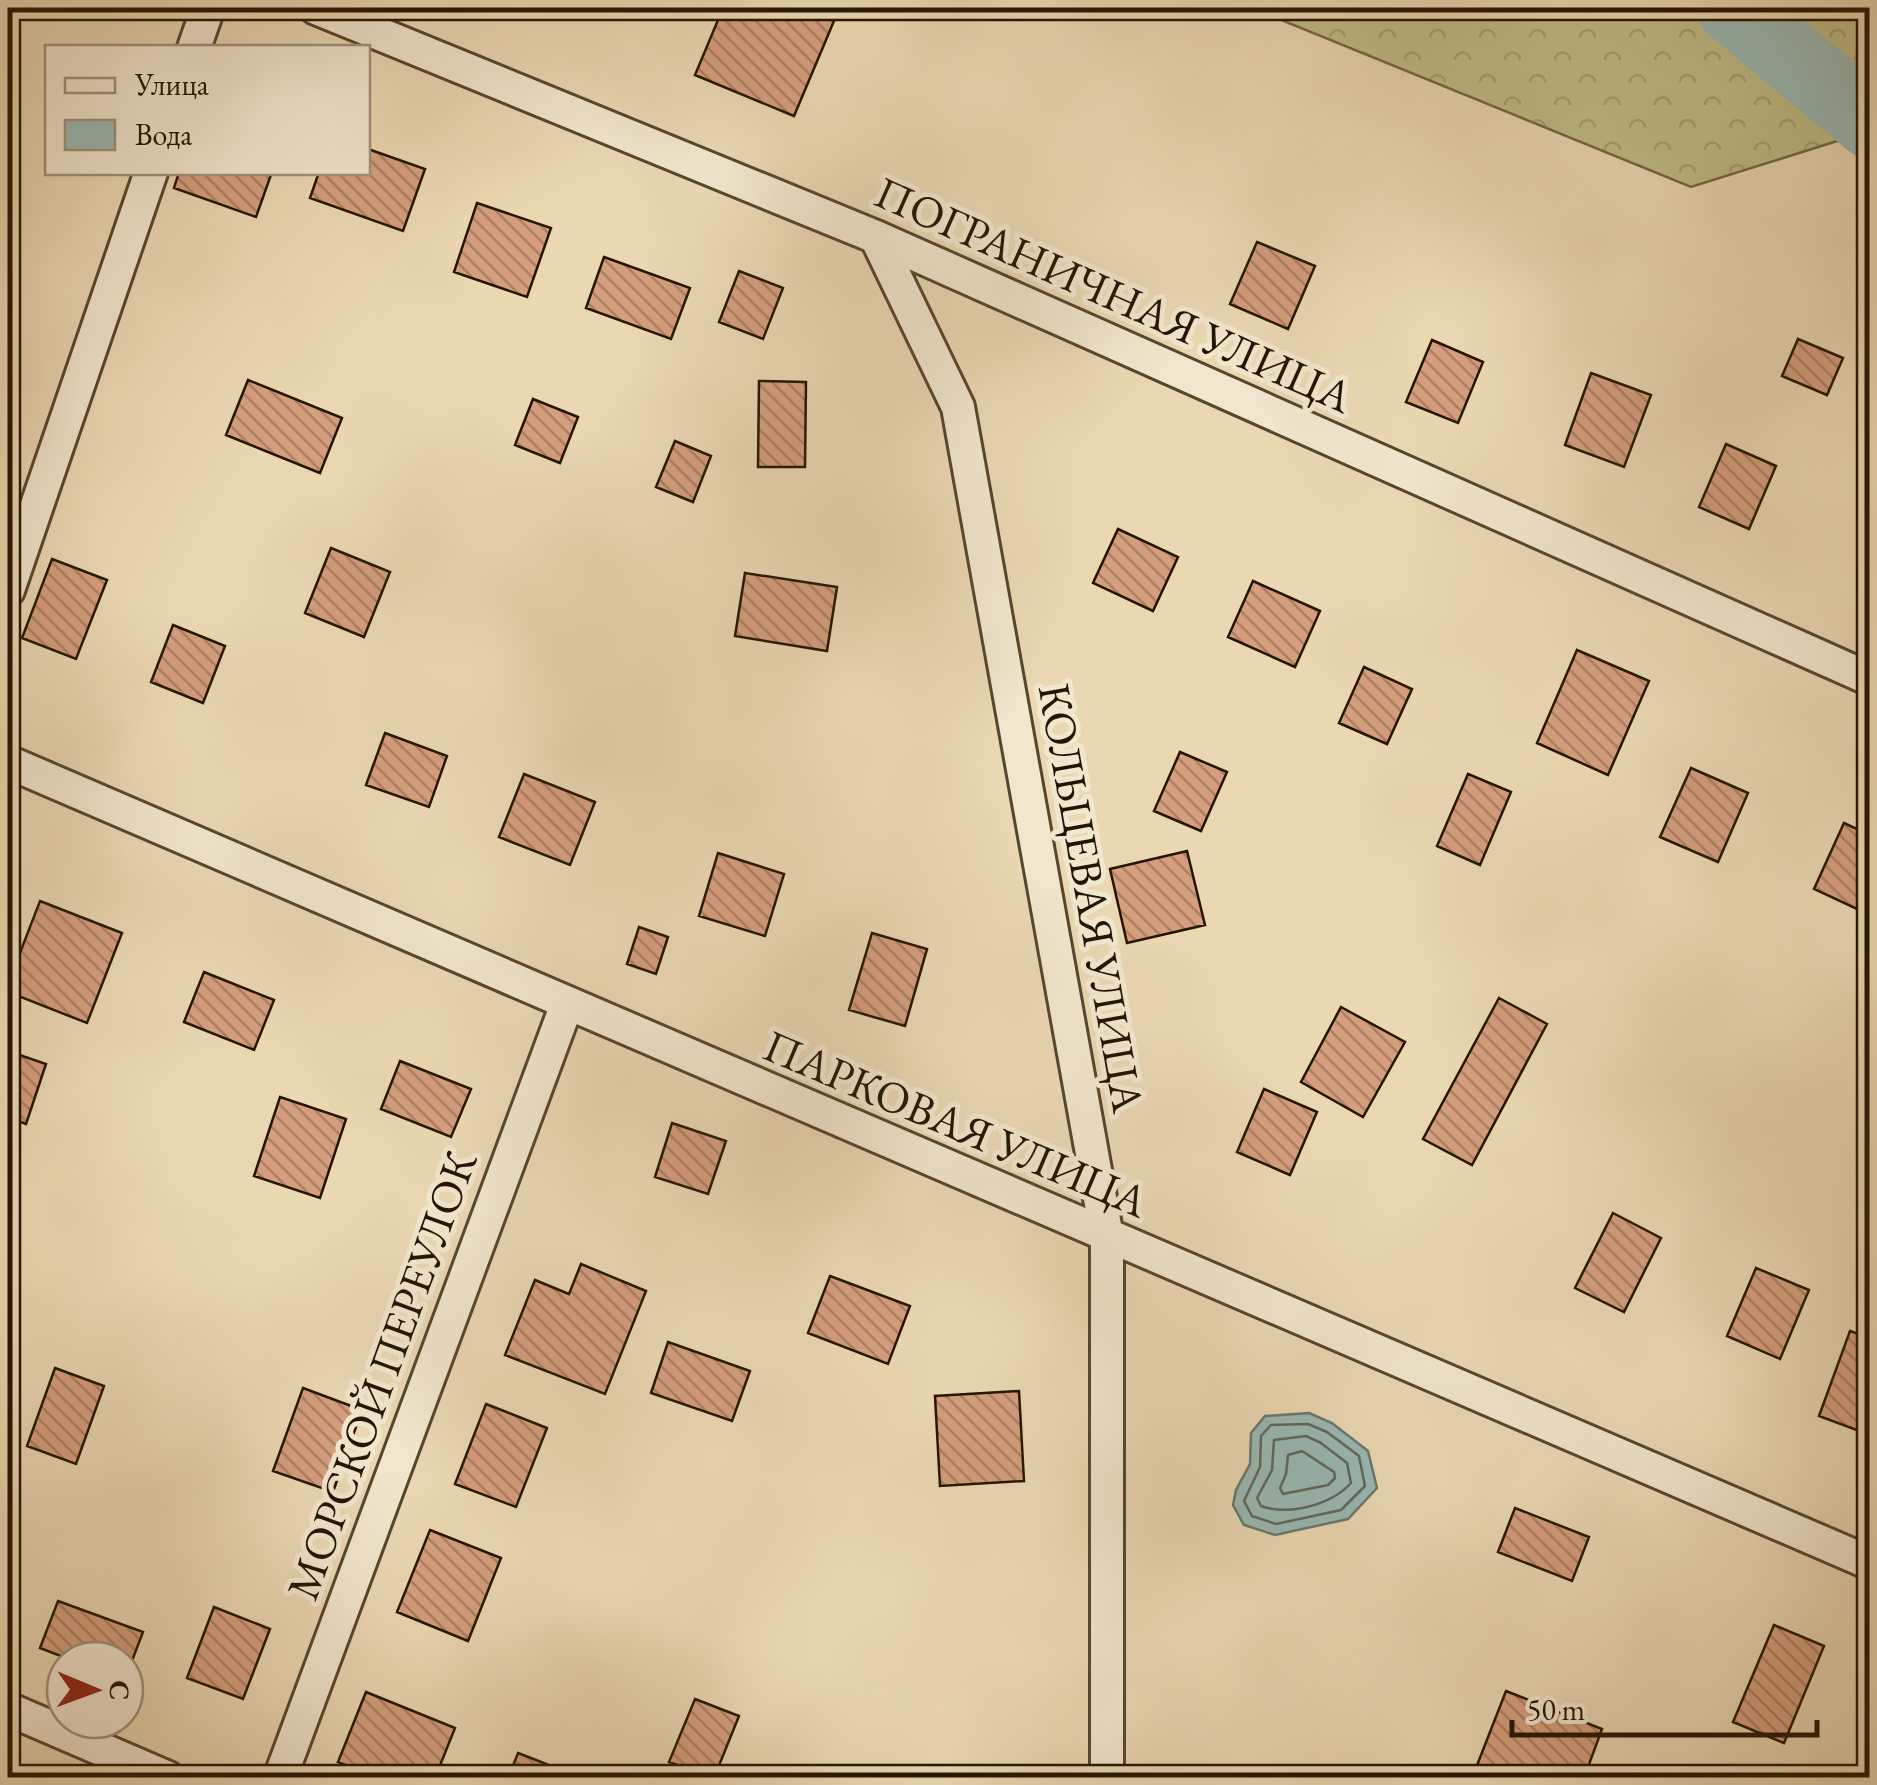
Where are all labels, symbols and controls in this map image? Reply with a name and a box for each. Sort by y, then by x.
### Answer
legend [45,45,370,175]
text: Улица [134,65,209,104]
text: Вода [135,115,192,154]
street label: ПОГРАНИЧНАЯ УЛИЦА [866,162,1362,426]
street label: КОЛЬЦЕВАЯ УЛИЦА [1026,679,1158,1118]
street label: ПАРКОВАЯ УЛИЦА [755,1016,1158,1230]
street label: МОРСКОЙ ПЕРЕУЛОК [273,1142,489,1607]
north arrow [45,1640,145,1740]
scale bar [1512,1675,1817,1737]
text: С [102,1680,138,1701]
text: 50 m [1527,1690,1585,1729]

